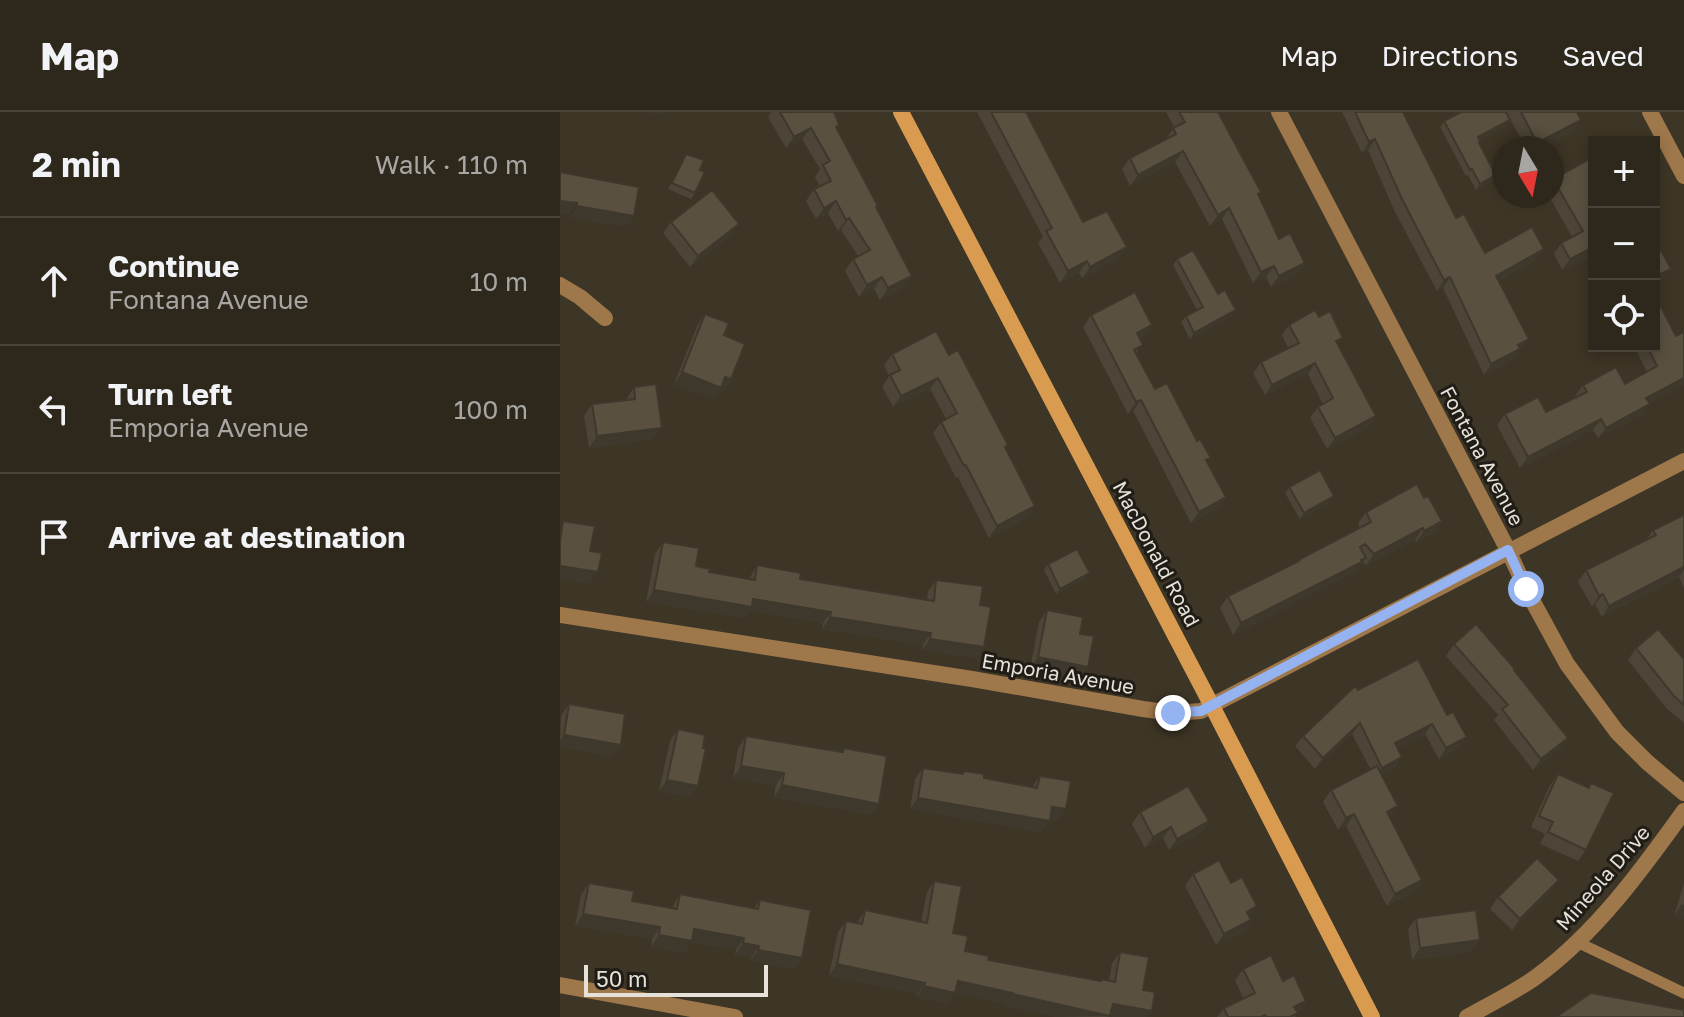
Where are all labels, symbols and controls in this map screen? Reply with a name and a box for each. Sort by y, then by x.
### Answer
text: Map [40,33,119,78]
text: Map [1280,39,1337,72]
text: Directions [1381,39,1518,72]
text: Saved [1562,39,1644,72]
north arrow [1492,136,1564,208]
map controls [1588,136,1660,352]
button: + [1588,136,1660,208]
text: 2 min [32,144,121,184]
text: Walk · 110 m [375,149,528,180]
button: − [1588,208,1660,280]
text: Continue [108,248,239,284]
icon: ahead [32,259,76,303]
text: 10 m [470,266,528,297]
button: locate [1588,280,1660,352]
text: Fontana Avenue [108,284,309,315]
text: Turn left [108,376,233,412]
street label: Fontana Avenue [1436,382,1530,529]
icon: left [32,387,76,431]
text: 100 m [454,394,528,425]
text: Emporia Avenue [108,412,309,443]
street label: MacDonald Road [1108,477,1205,630]
icon: arrive [32,515,76,559]
text: Arrive at destination [108,519,405,555]
route start [1508,571,1544,607]
street label: Emporia Avenue [980,648,1136,698]
route end [1155,695,1191,731]
street label: Mineola Drive [1550,820,1654,935]
scale bar [584,961,768,997]
text: 50 m [596,965,647,992]

